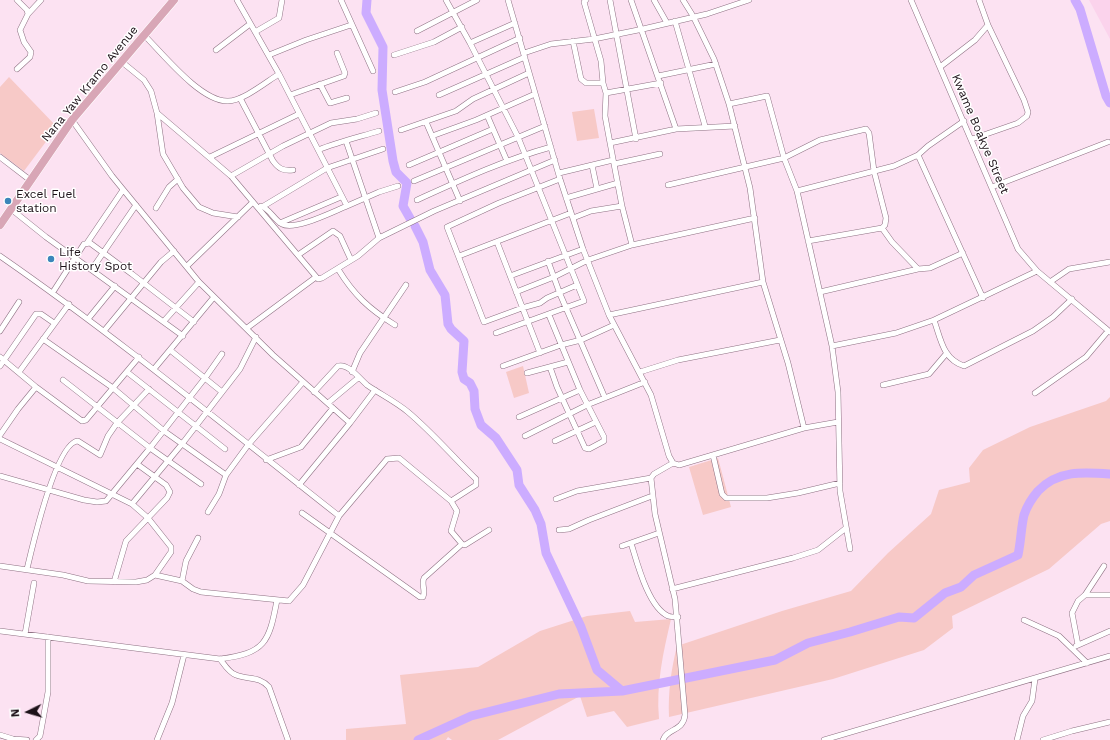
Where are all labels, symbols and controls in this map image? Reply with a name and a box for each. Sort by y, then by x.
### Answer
street label: Nana Yaw Kramo Avenue [39,23,141,145]
street label: Kwame Boakye Street [948,72,1012,196]
place label: Excel Fuel station [16,187,76,215]
marker: Excel Fuel station [3,196,13,206]
place label: Life History Spot [59,245,132,273]
marker: Life History Spot [46,254,56,264]
north arrow [8,692,48,732]
text: N [9,708,22,718]

